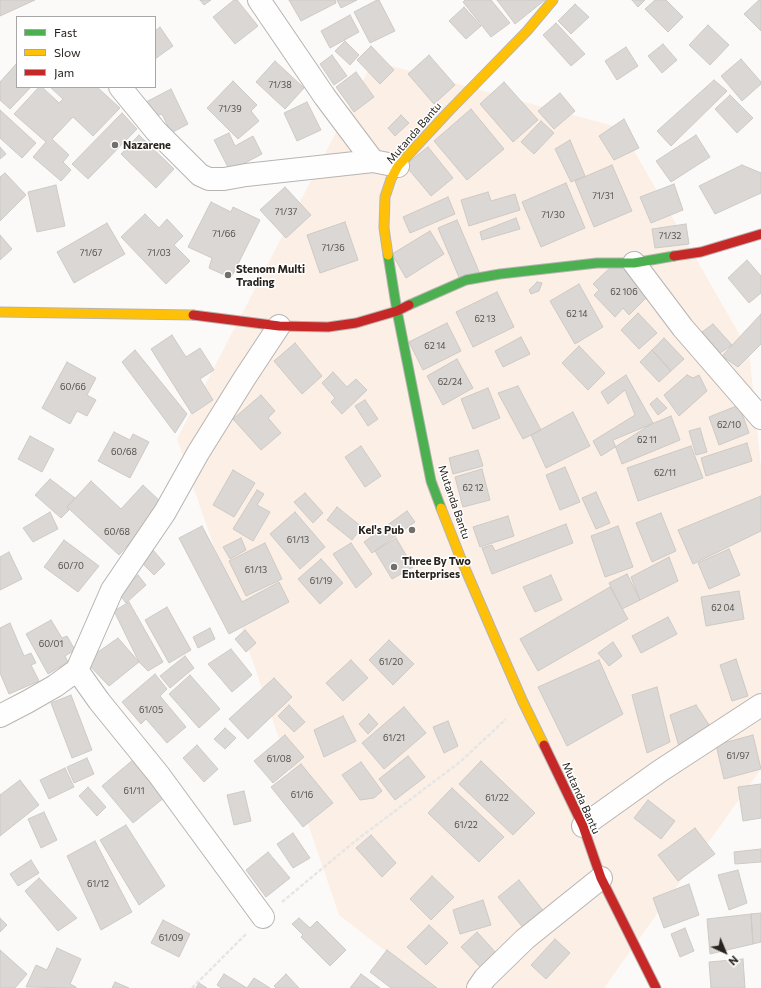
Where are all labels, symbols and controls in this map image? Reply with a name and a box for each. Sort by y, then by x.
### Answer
legend [16,16,156,88]
text: Fast [54,25,77,39]
text: Slow [54,45,81,59]
text: Jam [54,65,74,79]
house number: 71/38 [268,80,292,90]
street label: Mutanda Bantu [384,100,444,166]
house number: 71/39 [218,104,242,114]
place label: Nazarene [123,138,171,152]
marker: Nazarene [110,140,120,150]
house number: 71/31 [592,191,614,201]
house number: 71/37 [275,207,297,217]
house number: 71/30 [541,210,565,220]
house number: 71/66 [212,229,236,239]
house number: 71/32 [659,231,681,241]
house number: 71/36 [321,243,345,253]
house number: 71/67 [80,248,102,258]
house number: 71/03 [147,248,171,258]
place label: Stenom Multi Trading [236,262,305,288]
marker: Stenom Multi Trading [223,270,233,280]
house number: 62 106 [610,287,638,297]
house number: 62 14 [566,309,588,319]
house number: 62 13 [474,314,496,324]
house number: 62 14 [424,341,446,351]
house number: 62/24 [438,377,462,387]
house number: 60/66 [60,382,86,392]
house number: 62/10 [717,420,741,430]
house number: 62 11 [637,435,657,445]
house number: 60/68 [111,447,137,457]
street label: Mutanda Bantu [435,463,473,541]
house number: 62/11 [654,468,676,478]
house number: 62 12 [463,483,483,493]
place label: Kel's Pub [358,523,404,537]
marker: Kel's Pub [407,525,417,535]
house number: 60/68 [104,527,130,537]
house number: 61/13 [287,535,309,545]
place label: Three By Two Enterprises [402,554,471,580]
house number: 60/70 [58,561,84,571]
marker: Three By Two Enterprises [389,562,399,572]
house number: 61/13 [245,565,267,575]
house number: 61/19 [310,576,332,586]
house number: 62 04 [711,603,735,613]
house number: 60/01 [39,639,63,649]
house number: 61/20 [379,657,403,667]
house number: 61/05 [139,705,163,715]
house number: 61/21 [383,733,405,743]
house number: 61/97 [726,751,750,761]
house number: 61/08 [267,754,291,764]
street label: Mutanda Bantu [559,760,603,836]
house number: 61/11 [123,786,145,796]
house number: 61/16 [291,790,313,800]
house number: 61/22 [485,793,509,803]
house number: 61/22 [454,820,478,830]
house number: 61/12 [87,879,109,889]
north arrow [705,932,745,972]
house number: 61/09 [159,933,183,943]
text: N [726,953,741,969]

